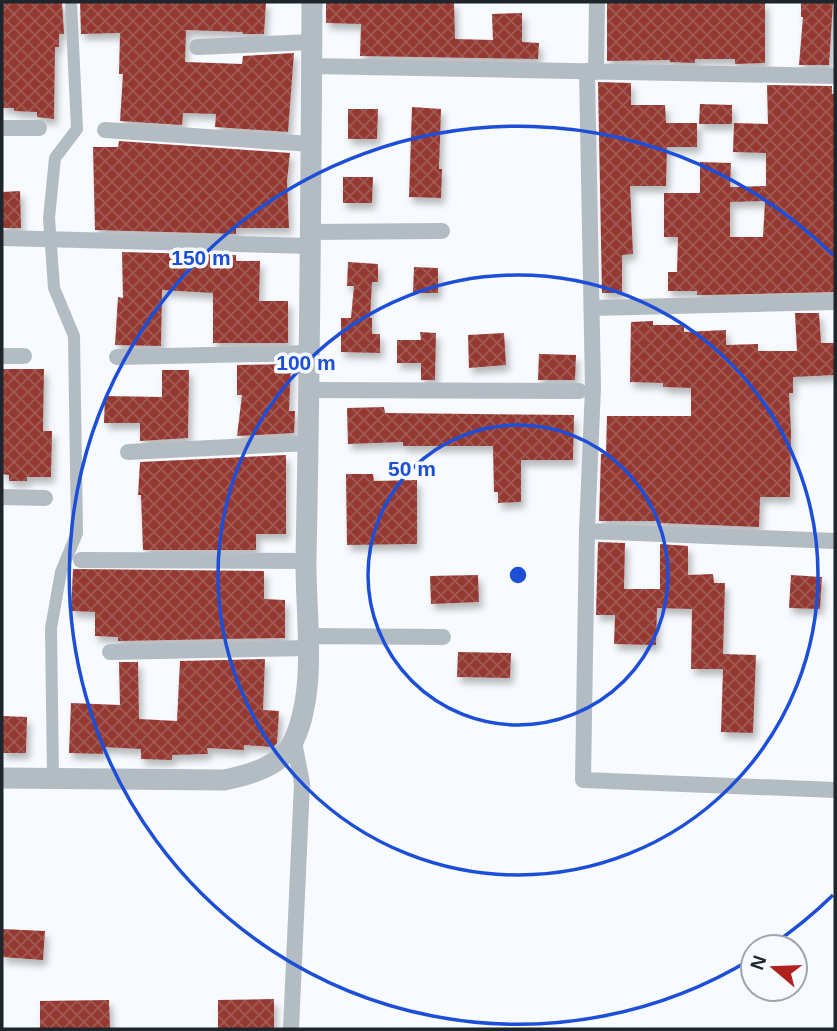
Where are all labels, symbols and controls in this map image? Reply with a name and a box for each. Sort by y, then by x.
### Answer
text: 150 m [171,246,231,269]
text: 100 m [276,351,336,374]
text: 50 m [388,457,436,480]
centre of rings [506,563,530,587]
north arrow [739,933,809,1003]
text: N [746,953,771,973]

